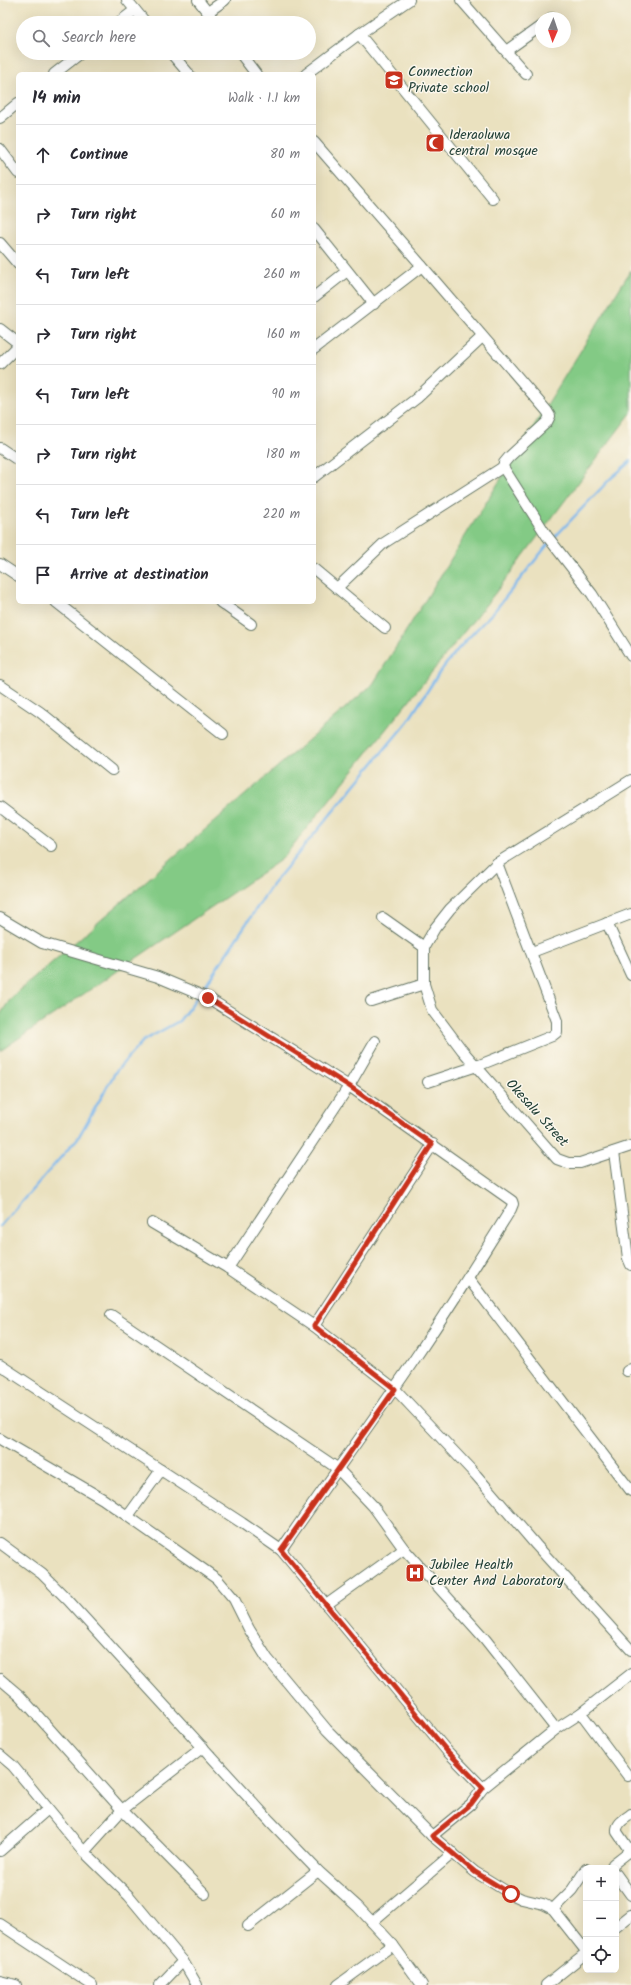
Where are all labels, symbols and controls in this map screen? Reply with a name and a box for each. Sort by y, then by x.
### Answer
north arrow [535,12,571,48]
search box [16,16,316,60]
text: Search here [62,26,136,50]
icon: search [30,27,52,49]
place label: Connection Private school [408,61,490,99]
school or university icon: Connection Private school [383,69,405,91]
text: 14 min [32,85,81,112]
text: Walk · 1.1 km [228,88,300,109]
place label: Ideraoluwa central mosque [449,124,538,162]
mosque icon: Ideraoluwa central mosque [424,132,446,154]
text: Continue [70,143,128,167]
icon: ahead [32,144,54,166]
text: 80 m [270,144,300,165]
text: Turn right [70,203,137,227]
icon: right [32,204,54,226]
text: 60 m [271,204,300,225]
text: Turn left [70,263,130,287]
icon: left [32,264,54,286]
text: 260 m [263,264,300,285]
text: Turn right [70,323,137,347]
icon: right [32,324,54,346]
text: 160 m [267,324,300,345]
text: Turn left [70,383,130,407]
icon: left [32,384,54,406]
text: 90 m [272,384,300,405]
text: Turn right [70,443,137,467]
icon: right [32,444,54,466]
text: 180 m [266,444,300,465]
text: Turn left [70,503,130,527]
icon: left [32,504,54,526]
text: 220 m [263,504,300,525]
text: Arrive at destination [70,563,209,587]
icon: arrive [32,564,54,586]
route end [199,989,217,1007]
street label: Okesalu Street [500,1074,574,1152]
place label: Jubilee Health Center And Laboratory [429,1554,564,1592]
hospital icon: Jubilee Health Center And Laboratory [404,1562,426,1584]
map controls [583,1865,619,1973]
button: + [583,1865,619,1901]
route start [502,1885,520,1903]
button: − [583,1901,619,1937]
button: locate [583,1937,619,1973]

